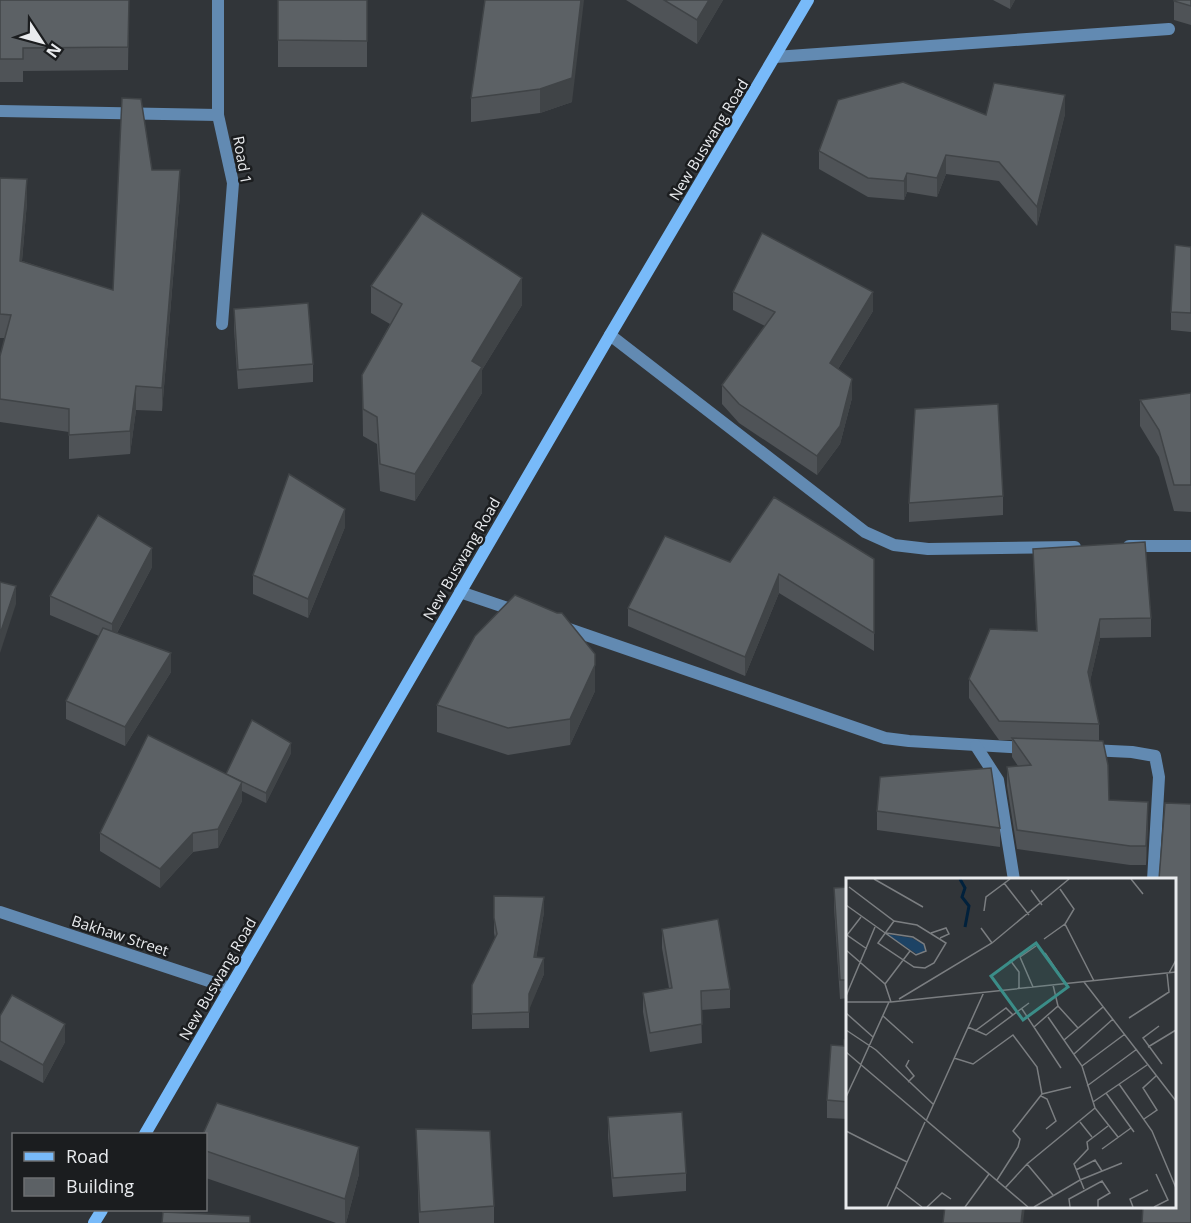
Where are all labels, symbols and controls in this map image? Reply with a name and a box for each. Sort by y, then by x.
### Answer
north arrow [12,12,72,72]
text: N [41,39,67,63]
street label: New Buswang Road [664,75,752,204]
street label: Road 1 [229,134,257,185]
street label: New Buswang Road [418,494,504,623]
inset map [846,878,1176,1208]
street label: Bakhaw Street [69,910,171,960]
street label: New Buswang Road [174,914,260,1043]
legend [12,1133,207,1211]
text: Road [66,1144,109,1168]
text: Building [66,1174,134,1198]

